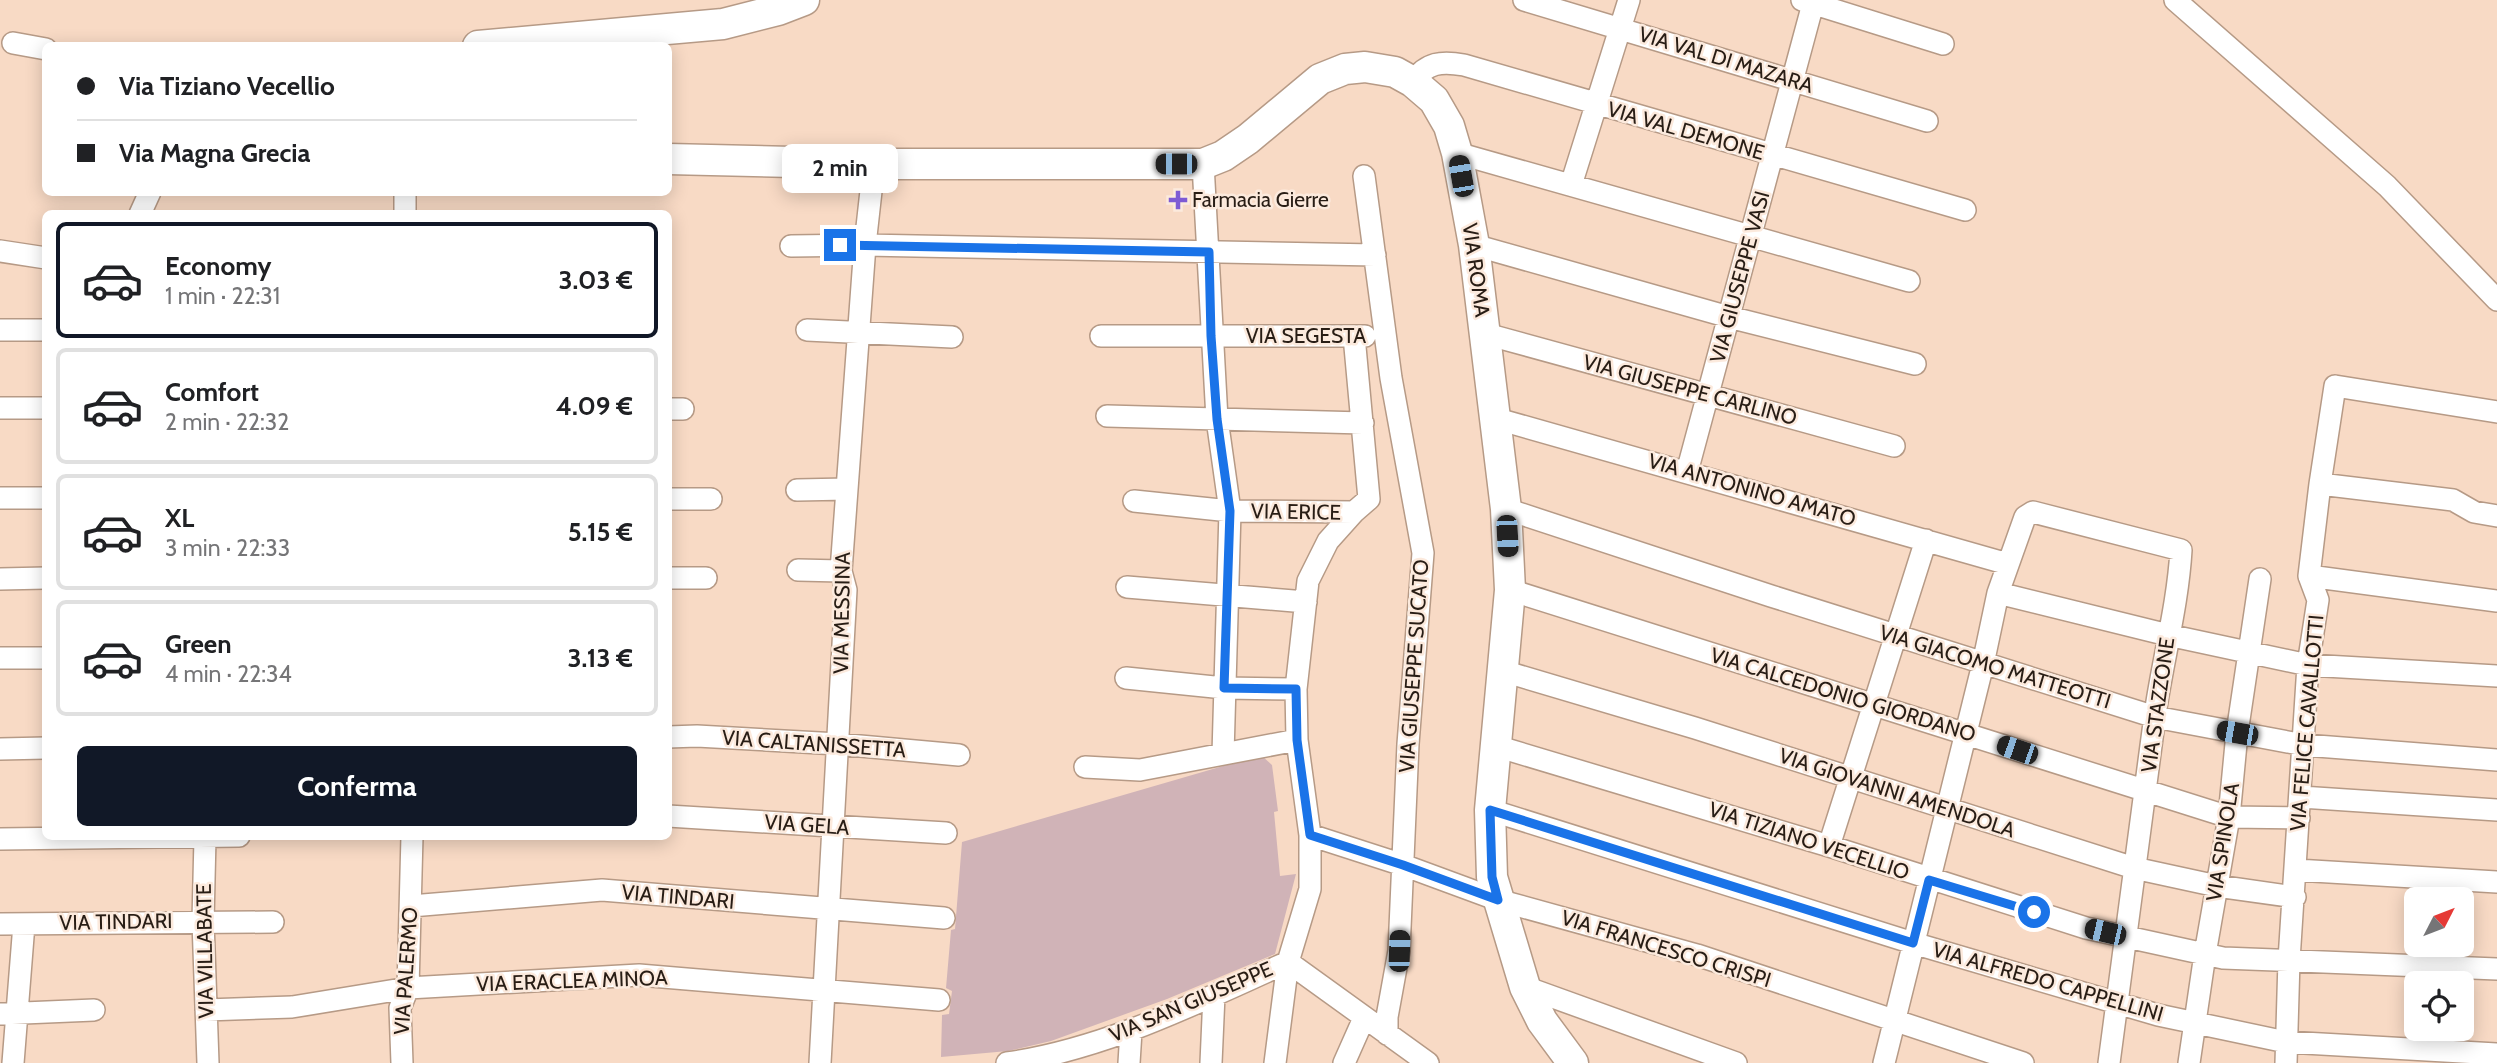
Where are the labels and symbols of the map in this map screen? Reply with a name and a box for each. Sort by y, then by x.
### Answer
street label: VIA VAL DI MAZARA [1636,21,1816,98]
street label: VIA VAL DEMONE [1605,96,1768,165]
callout: 2 min [782,144,898,192]
car [1448,153,1475,199]
car [1156,154,1198,175]
place label: Farmacia Gierre [1192,187,1329,212]
street label: VIA GIUSEPPE VASI [1705,188,1775,366]
marker: Farmacia Gierre [1170,192,1186,208]
street label: VIA ROMA [1458,221,1495,319]
route end [824,229,856,261]
street label: VIA SEGESTA [1246,323,1366,348]
street label: VIA GIUSEPPE CARLINO [1581,349,1800,430]
street label: VIA ANTONINO AMATO [1645,448,1859,531]
street label: VIA ERICE [1251,498,1341,525]
car [1496,514,1519,558]
street label: VIA MESSINA [828,552,855,674]
street label: VIA GIUSEPPE SUCATO [1394,558,1433,773]
street label: VIA FELICE CAVALLOTTI [2285,614,2328,832]
street label: VIA GIACOMO MATTEOTTI [1876,619,2114,714]
street label: VIA STAZZONE [2136,636,2179,774]
street label: VIA CALCEDONIO GIORDANO [1708,642,1979,747]
car [2215,719,2260,747]
street label: VIA CALTANISSETTA [721,725,907,762]
car [1994,733,2041,767]
street label: VIA GIOVANNI AMENDOLA [1776,743,2018,843]
street label: VIA SPINOLA [2201,781,2244,903]
street label: VIA TIZIANO VECELLIO [1706,796,1913,885]
street label: VIA GELA [764,809,850,840]
street label: VIA TINDARI [621,879,735,914]
street label: VIA VILLABATE [191,883,218,1019]
north arrow [2404,887,2474,957]
route start [2018,896,2050,928]
street label: VIA FRANCESCO CRISPI [1558,905,1774,992]
street label: VIA PALERMO [389,906,422,1036]
street label: VIA TINDARI [59,908,173,935]
car [2083,917,2128,947]
car [1388,930,1411,972]
street label: VIA ALFREDO CAPPELLINI [1930,937,2166,1026]
street label: VIA SAN GIUSEPPE [1105,956,1276,1047]
street label: VIA ERACLEA MINOA [476,965,668,996]

